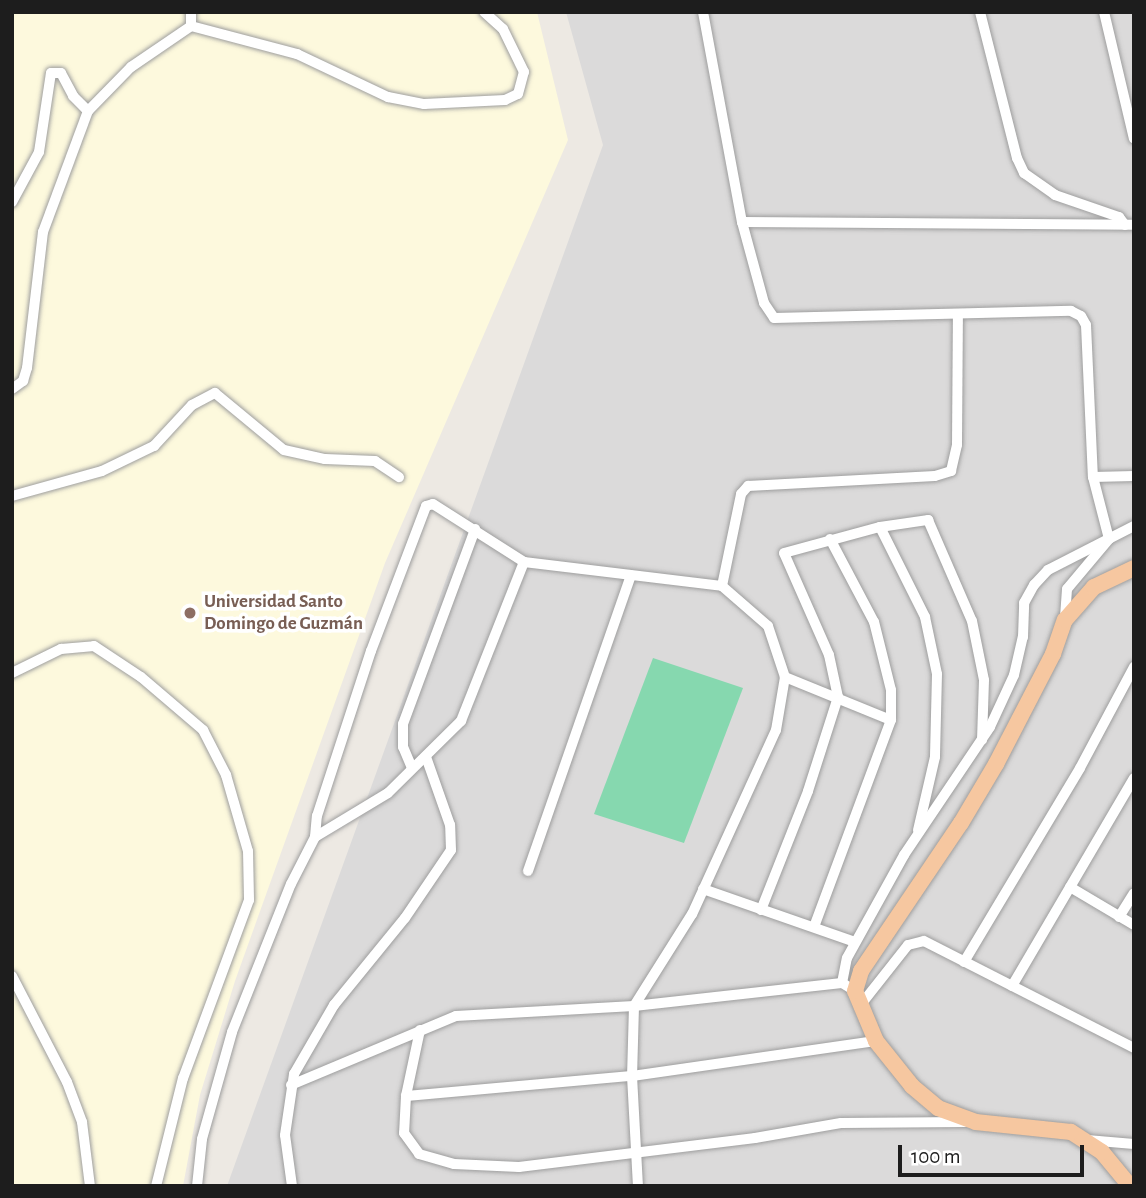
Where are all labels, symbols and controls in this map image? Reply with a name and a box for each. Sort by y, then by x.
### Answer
place label: Universidad Santo Domingo de Guzmán [204,591,363,635]
marker: Universidad Santo Domingo de Guzmán [182,605,198,621]
scale bar [901,1132,1086,1176]
text: 100 m [911,1146,961,1167]

